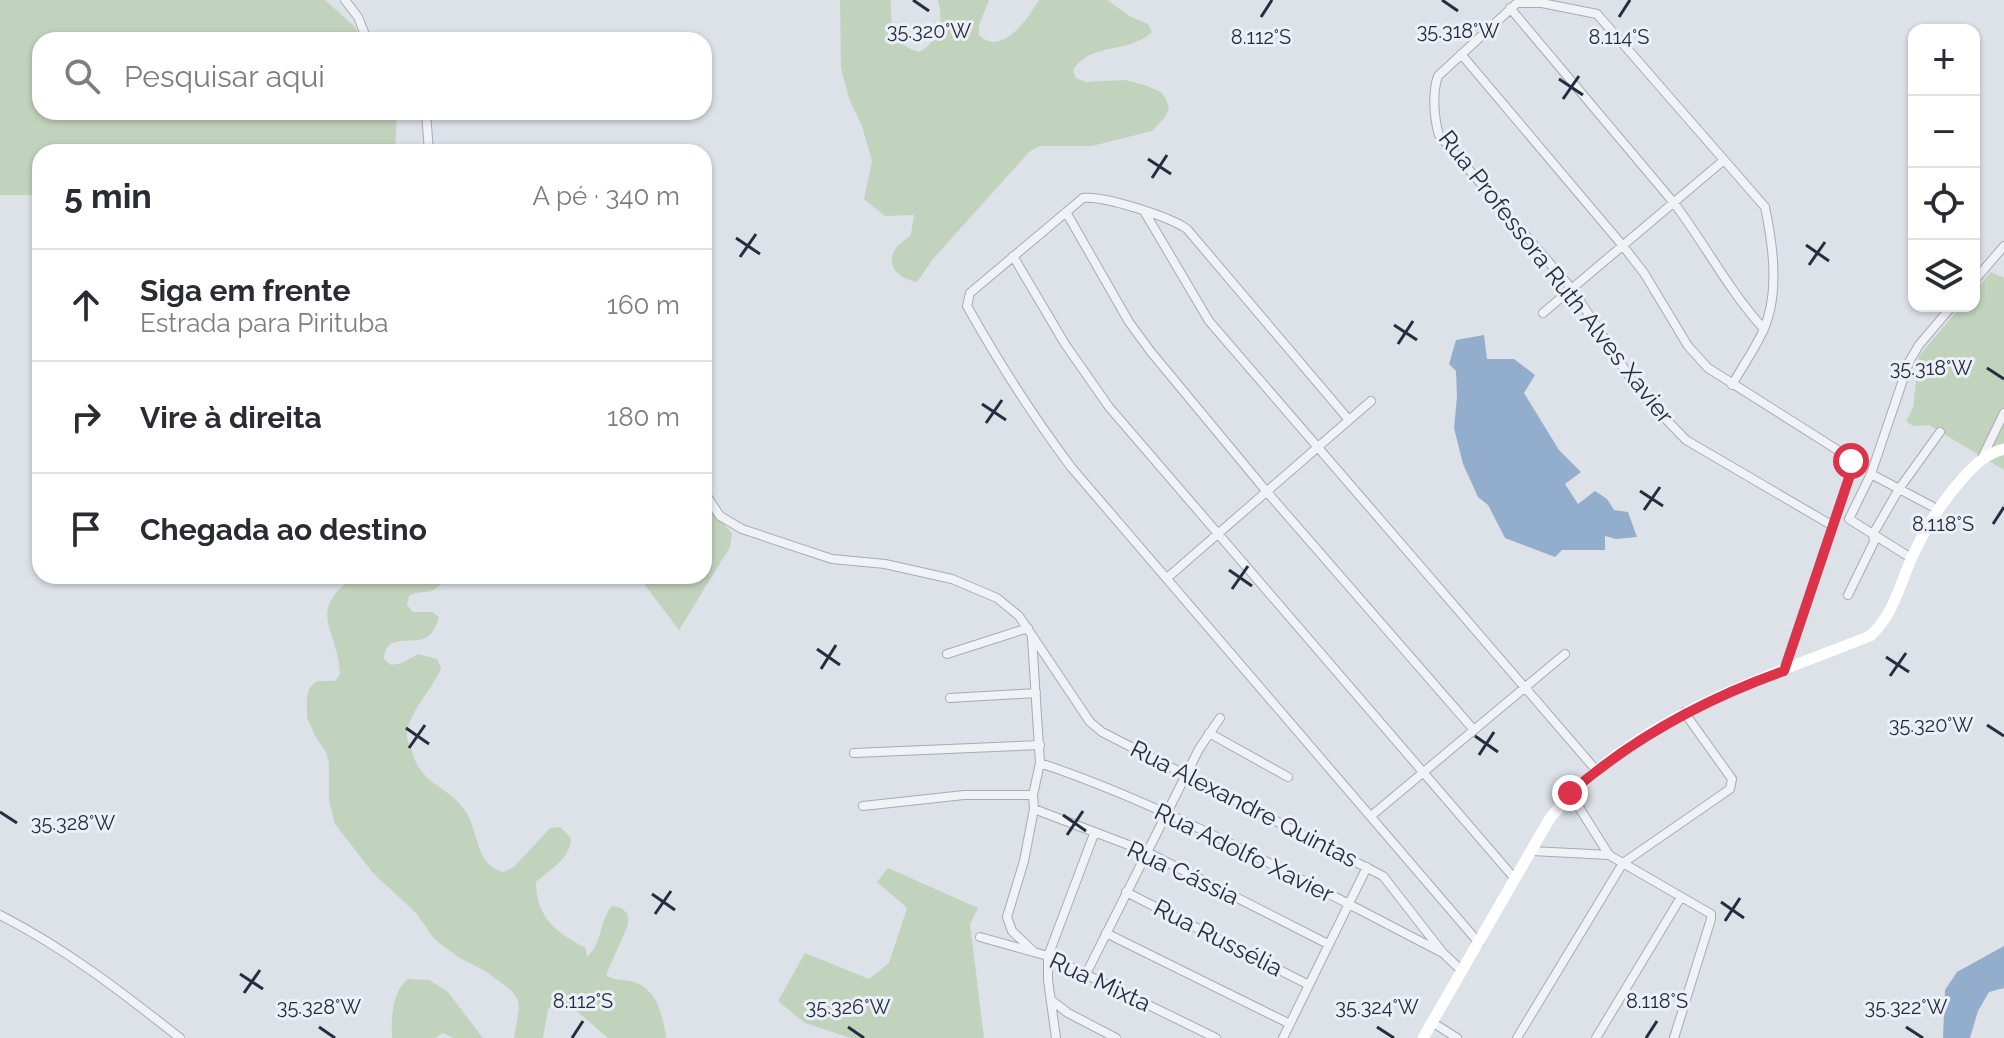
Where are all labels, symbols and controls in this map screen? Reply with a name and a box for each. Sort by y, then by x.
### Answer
text: 35.320°W [887,19,971,43]
text: 35.318°W [1417,19,1499,43]
map controls [1908,24,1980,312]
button: + [1908,24,1980,96]
text: 8.112°S [1231,25,1291,49]
text: 8.114°S [1589,25,1649,49]
search box [32,32,712,120]
icon: search [60,54,104,98]
text: Pesquisar aqui [124,59,325,94]
button: − [1908,96,1980,168]
street label: Rua Professora Ruth Alves Xavier [1433,124,1680,430]
button: locate [1908,168,1980,240]
text: 5 min [64,176,152,216]
text: A pé · 340 m [533,181,680,211]
button: layers [1908,240,1980,312]
text: Siga em frente [140,273,350,308]
icon: ahead [64,283,108,327]
text: 160 m [607,290,680,320]
text: Estrada para Pirituba [140,308,388,338]
text: 35.318°W [1890,356,1972,380]
icon: right [64,395,108,439]
text: Vire à direita [140,400,322,435]
text: 180 m [607,402,680,432]
route start [1833,443,1869,479]
icon: arrive [64,507,108,551]
text: Chegada ao destino [140,512,427,547]
text: 8.118°S [1912,512,1974,536]
text: 35.320°W [1889,713,1973,737]
street label: Rua Alexandre Quintas [1126,734,1363,873]
route end [1552,775,1588,811]
street label: Rua Adolfo Xavier [1150,797,1339,909]
text: 35.328°W [31,811,115,835]
street label: Rua Cássia [1123,834,1244,911]
street label: Rua Russélia [1149,893,1288,982]
street label: Rua Mixta [1045,945,1155,1018]
text: 8.112°S [553,989,613,1013]
text: 8.118°S [1626,989,1688,1013]
text: 35.328°W [277,995,361,1019]
text: 35.326°W [806,995,890,1019]
text: 35.324°W [1335,995,1419,1019]
text: 35.322°W [1865,995,1948,1019]

